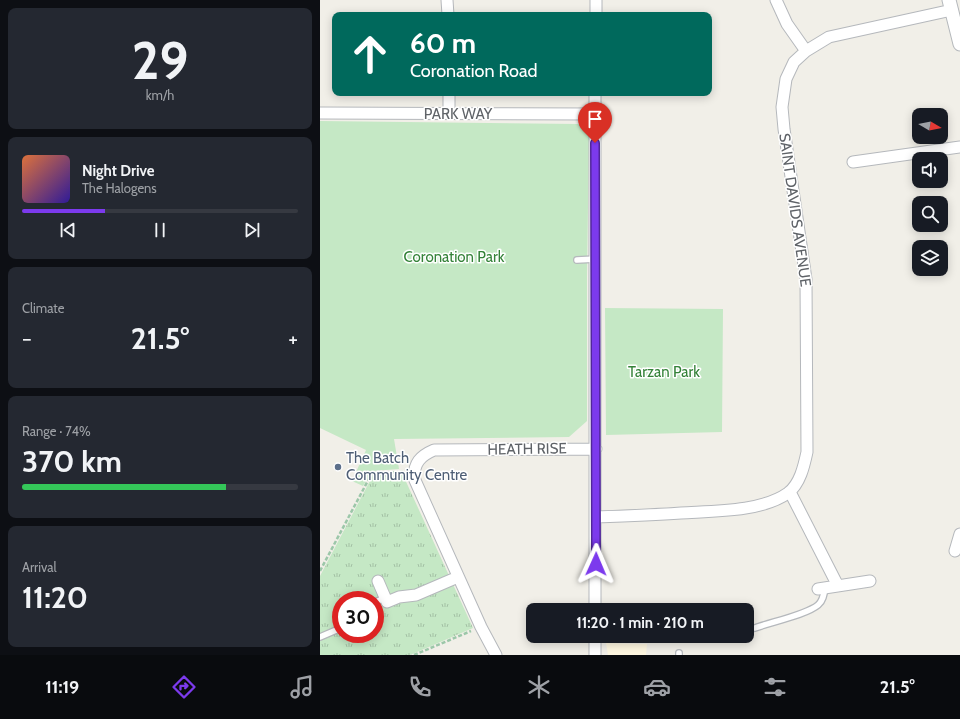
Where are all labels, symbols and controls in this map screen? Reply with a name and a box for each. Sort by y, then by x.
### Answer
text: 60 m [410,26,476,60]
icon: ahead [344,28,396,80]
text: 29 [132,29,188,92]
text: Coronation Road [410,60,538,82]
text: km/h [146,87,174,103]
pin [578,102,612,143]
street label: PARK WAY [424,105,493,123]
icon: arrive [584,108,606,130]
north arrow [912,108,948,144]
map controls [912,108,948,276]
street label: SAINT DAVIDS AVENUE [775,132,815,288]
button: sound [912,152,948,188]
text: Night Drive [82,162,155,180]
text: The Halogens [82,180,157,196]
button: search [912,196,948,232]
icon: previous [57,219,79,241]
icon: pause [149,219,171,241]
icon: next [241,219,263,241]
button: layers [912,240,948,276]
park label: Coronation Park [404,248,505,266]
text: Climate [22,300,64,316]
text: 21.5° [131,320,189,357]
text: − [22,325,32,352]
text: + [288,325,298,352]
park label: Tarzan Park [628,363,700,381]
text: Range · 74% [22,423,91,439]
street label: HEATH RISE [487,439,567,459]
text: 370 km [22,443,122,480]
place label: The Batch Community Centre [346,449,468,484]
marker: The Batch Community Centre [333,462,343,472]
position arrow [575,543,617,585]
text: Arrival [22,559,57,575]
text: 11:20 [22,579,88,616]
speed limit sign: 30 [332,591,384,643]
text: 11:20 · 1 min · 210 m [576,614,704,632]
icon: directions [170,673,198,701]
icon: music [288,673,316,701]
icon: phone [406,673,434,701]
icon: climate [525,673,553,701]
icon: car [643,673,671,701]
icon: filters [761,673,789,701]
text: 11:19 [45,676,79,698]
text: 21.5° [880,676,915,698]

